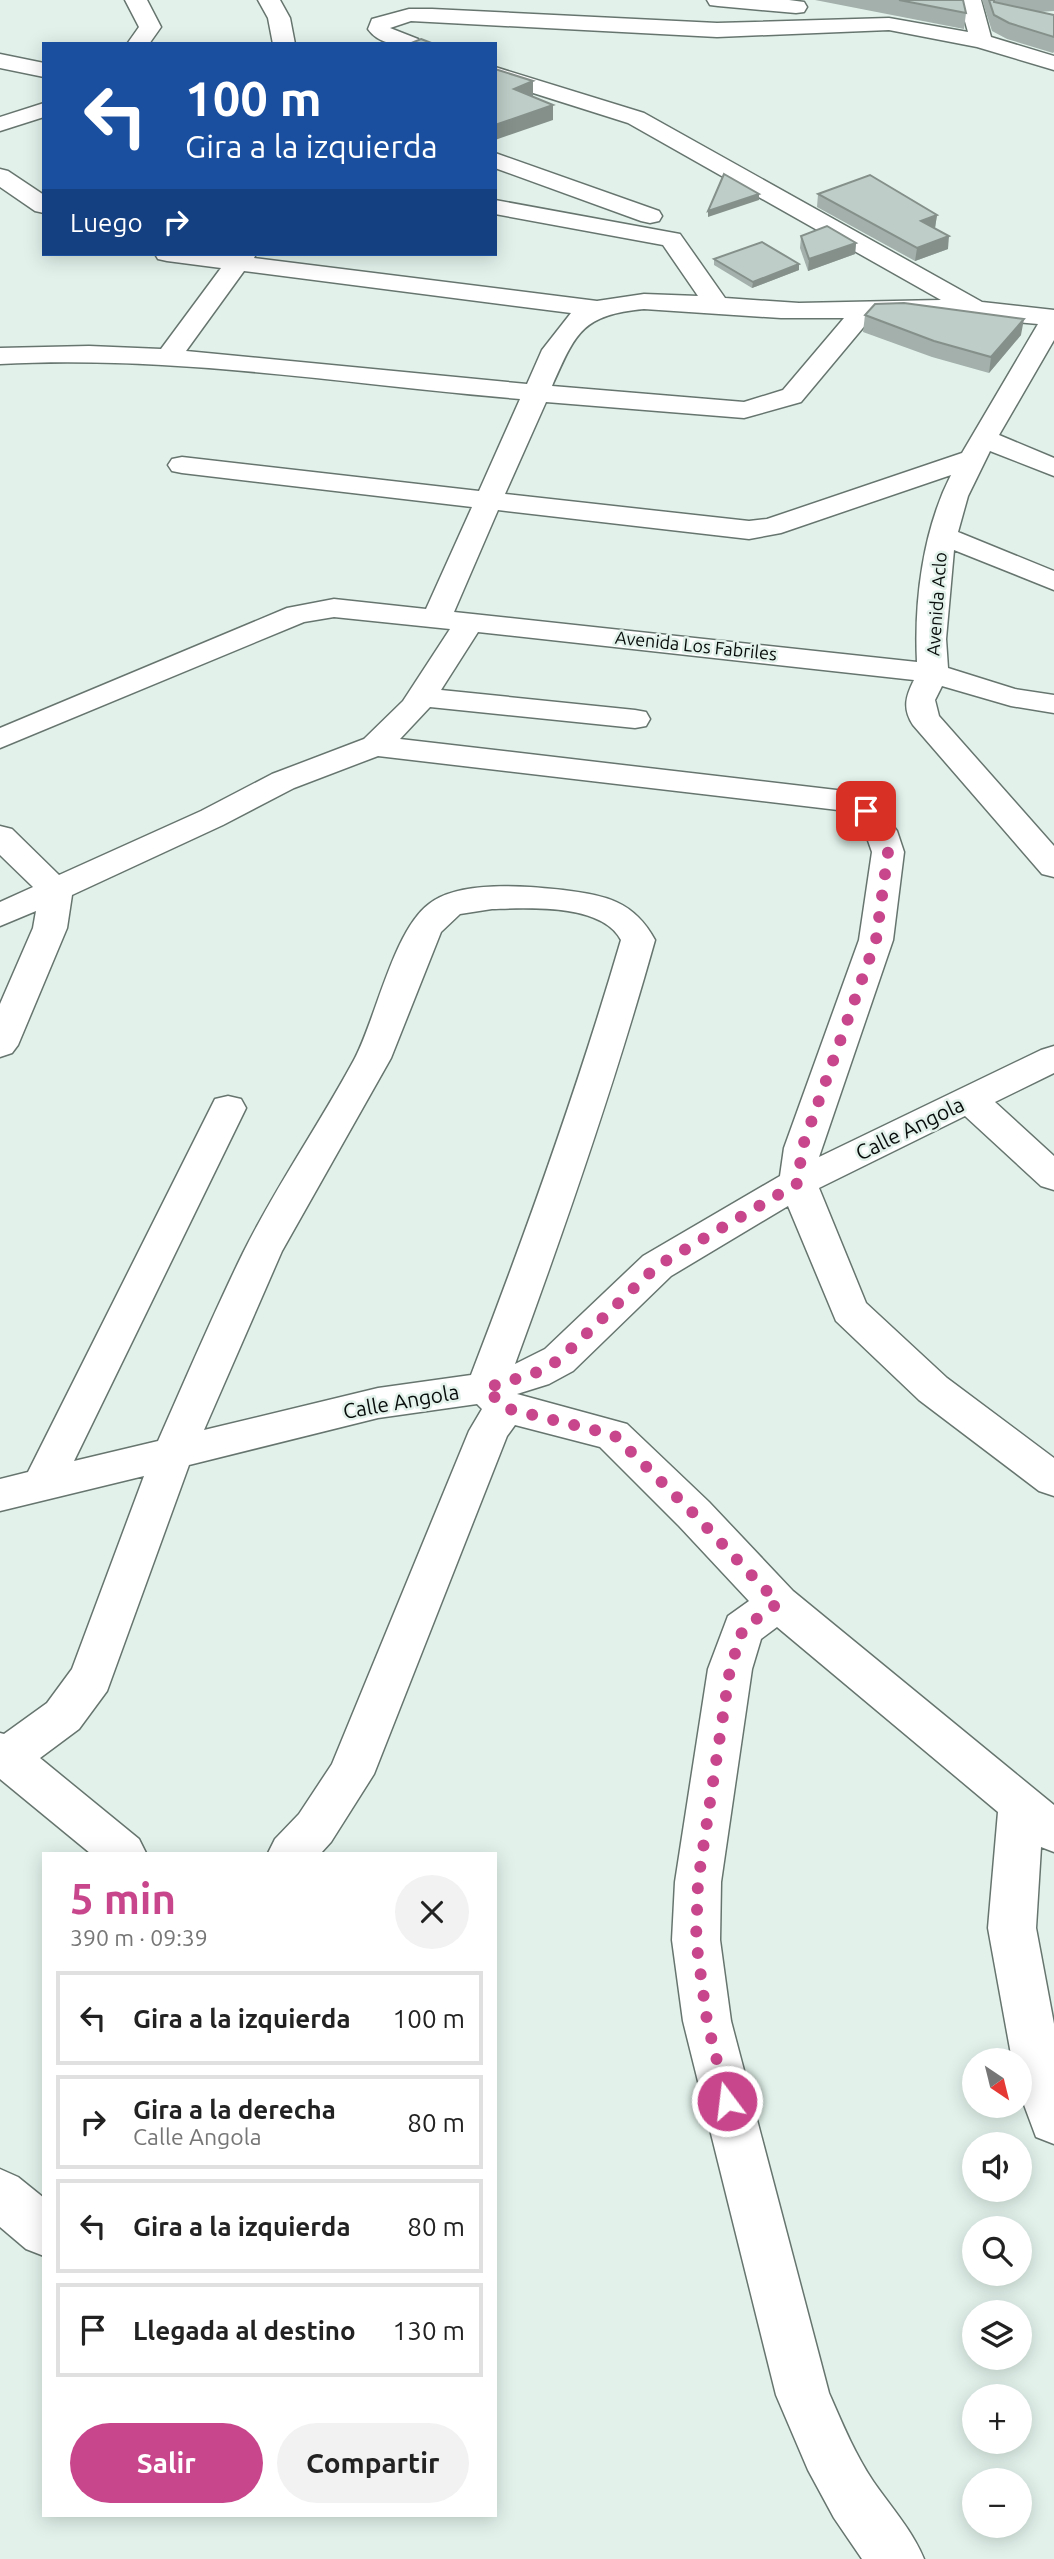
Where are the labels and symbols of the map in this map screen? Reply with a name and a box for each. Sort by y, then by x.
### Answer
street label: Avenida Aclo [922,551,950,657]
street label: Avenida Los Fabriles [614,627,778,663]
pin [836,781,896,841]
street label: Calle Angola [852,1092,968,1165]
street label: Calle Angola [341,1379,461,1423]
north arrow [962,2048,1032,2118]
position arrow [690,2064,764,2138]

